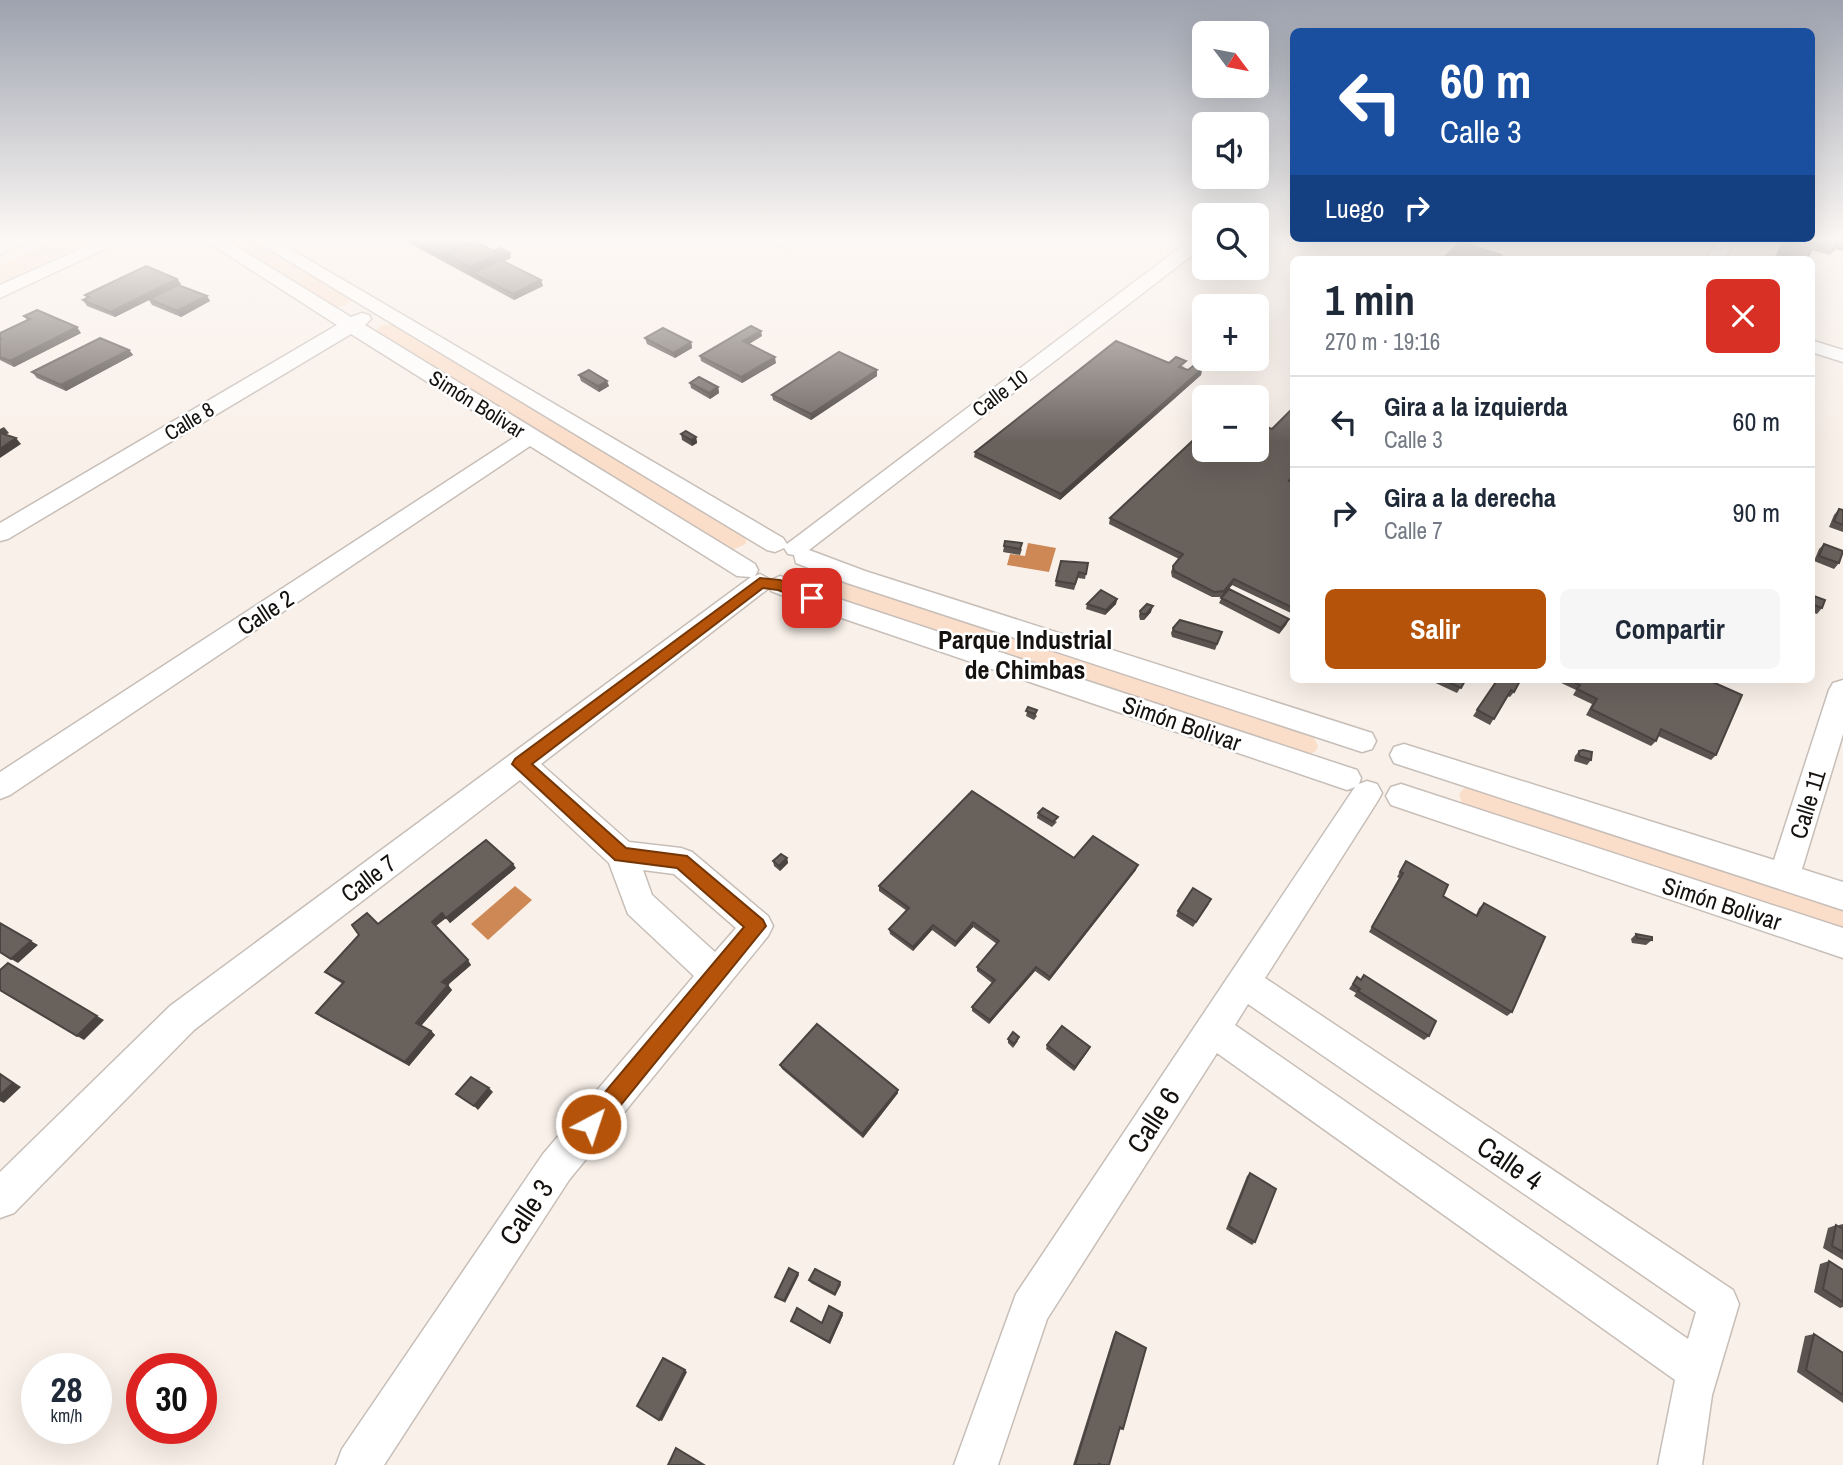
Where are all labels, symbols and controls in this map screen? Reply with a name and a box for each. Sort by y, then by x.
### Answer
north arrow [1192,21,1269,98]
map controls [1192,21,1269,462]
text: 60 m [1440,47,1532,113]
icon: left [1325,56,1416,147]
text: Calle 3 [1440,110,1522,153]
button: sound [1192,112,1269,189]
icon: right [1398,189,1436,227]
text: Luego [1325,191,1384,226]
button: search [1192,203,1269,280]
text: 1 min [1325,272,1415,328]
button: close [1706,279,1780,353]
button: + [1192,294,1269,371]
text: 270 m · 19:16 [1325,326,1440,357]
street label: Calle 10 [966,362,1034,424]
street label: Simón Bolivar [423,363,531,445]
button: − [1192,385,1269,462]
text: Gira a la izquierda [1384,389,1568,424]
street label: Calle 8 [159,395,219,447]
icon: left [1325,403,1363,441]
text: 60 m [1733,404,1780,439]
text: Calle 3 [1384,424,1443,455]
text: Gira a la derecha [1384,480,1556,515]
icon: right [1325,494,1363,532]
text: 90 m [1733,495,1780,530]
text: Calle 7 [1384,515,1443,546]
pin [782,568,842,628]
icon: arrive [793,579,831,617]
street label: Calle 2 [231,582,299,642]
button: Salir [1325,589,1546,669]
button: Compartir [1560,589,1780,669]
district label: Parque Industrial de Chimbas [938,622,1112,687]
street label: Simón Bolivar [1118,688,1246,758]
street label: Calle 11 [1781,765,1833,843]
street label: Calle 7 [334,847,402,909]
street label: Simón Bolivar [1658,869,1786,937]
street label: Calle 6 [1118,1080,1188,1160]
position arrow [554,1087,628,1161]
street label: Calle 4 [1470,1127,1550,1199]
street label: Calle 3 [490,1172,562,1252]
speed limit sign: 30 [126,1353,217,1444]
text: 28 [51,1366,82,1413]
text: km/h [51,1403,83,1428]

